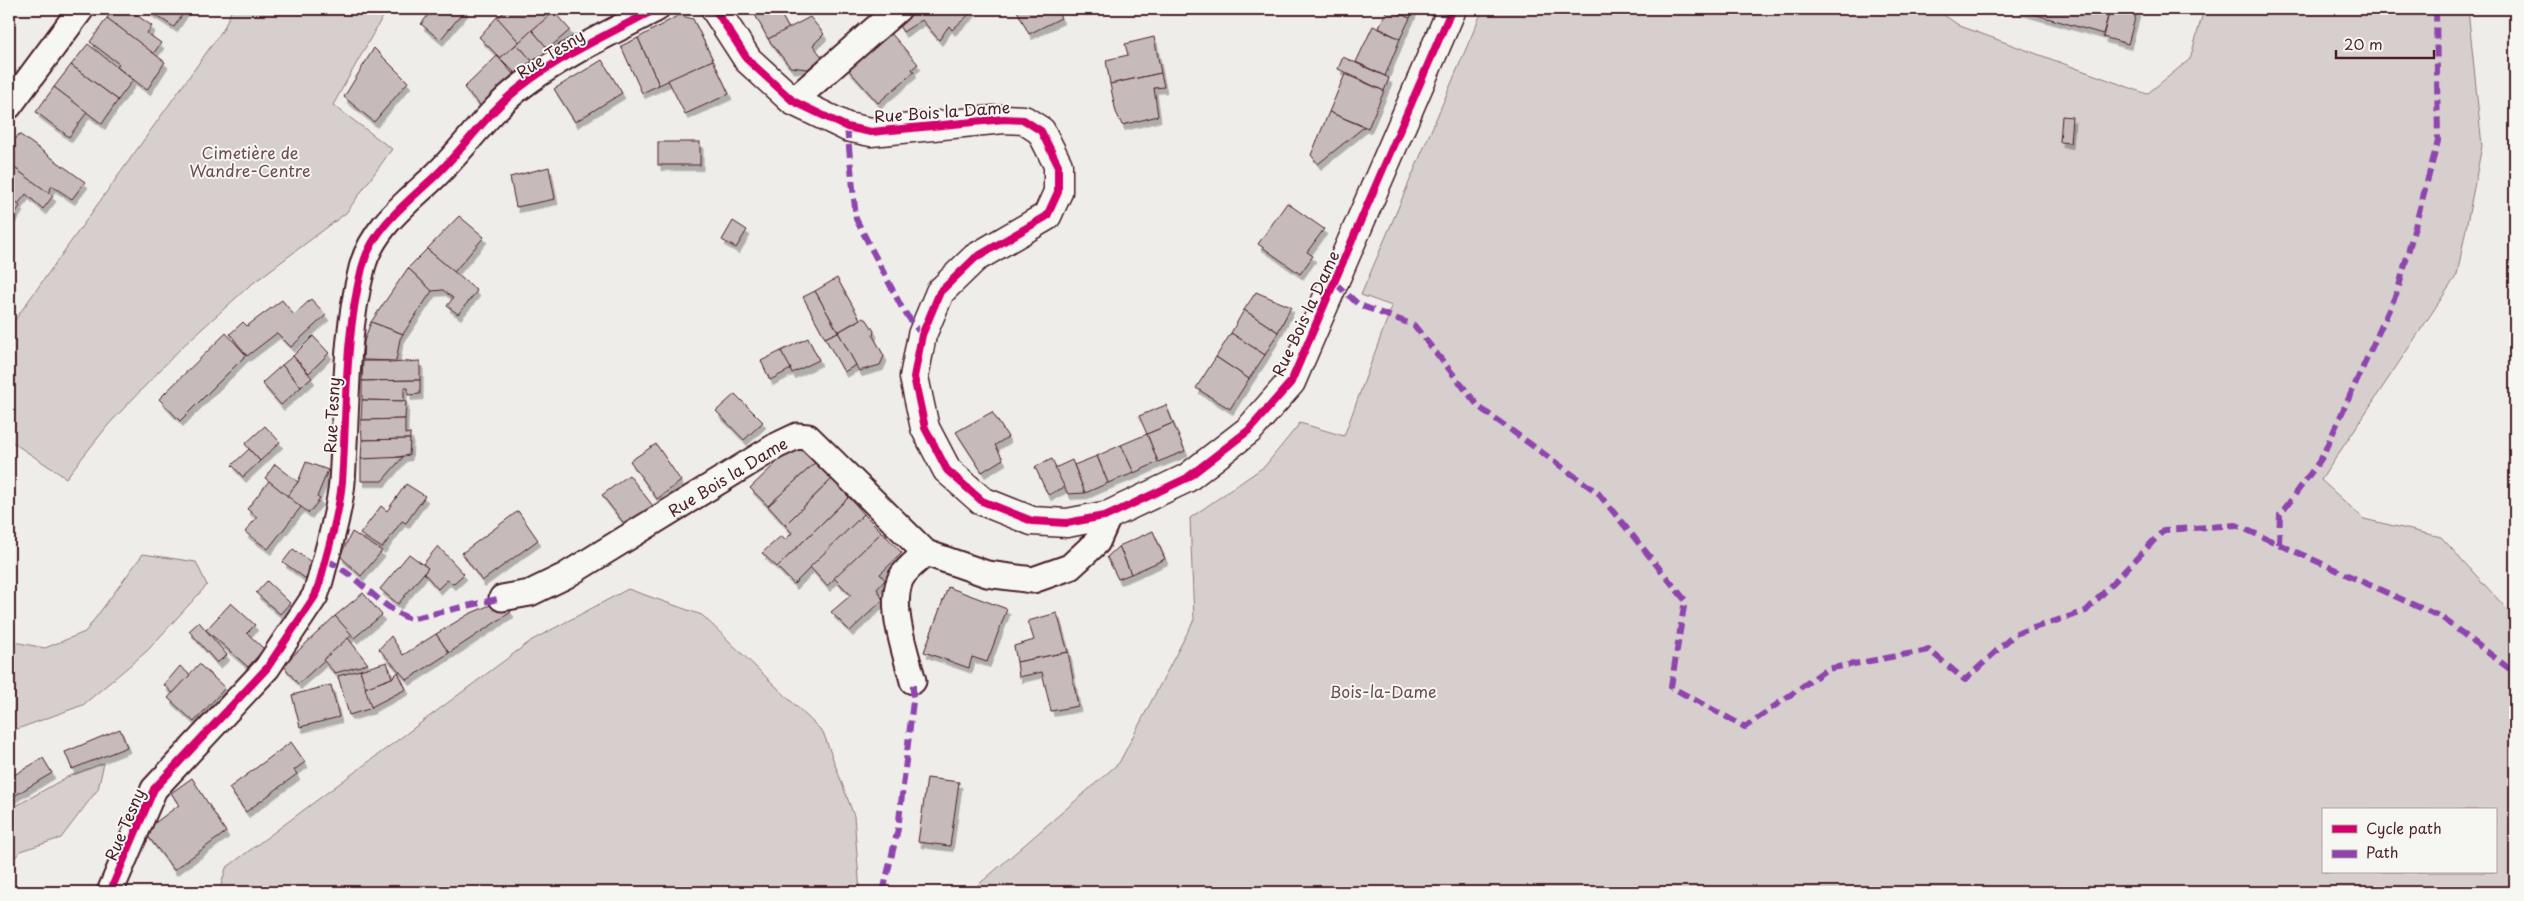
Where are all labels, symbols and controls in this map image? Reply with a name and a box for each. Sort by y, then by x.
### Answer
street label: Rue Tesny [511,23,589,83]
scale bar [2336,28,2434,60]
text: 20 m [2344,32,2383,55]
street label: Rue Bois la Dame [873,94,1011,128]
park label: Cimetière de Wandre-Centre [189,140,311,182]
street label: Rue Bois la Dame [1265,246,1345,380]
street label: Rue Tesny [317,376,345,454]
street label: Rue Bois la Dame [663,430,791,522]
park label: Bois-la-Dame [1329,679,1437,703]
street label: Rue Tesny [98,784,150,864]
legend [2322,808,2496,874]
text: Cycle path [2366,816,2442,839]
text: Path [2366,840,2398,863]

